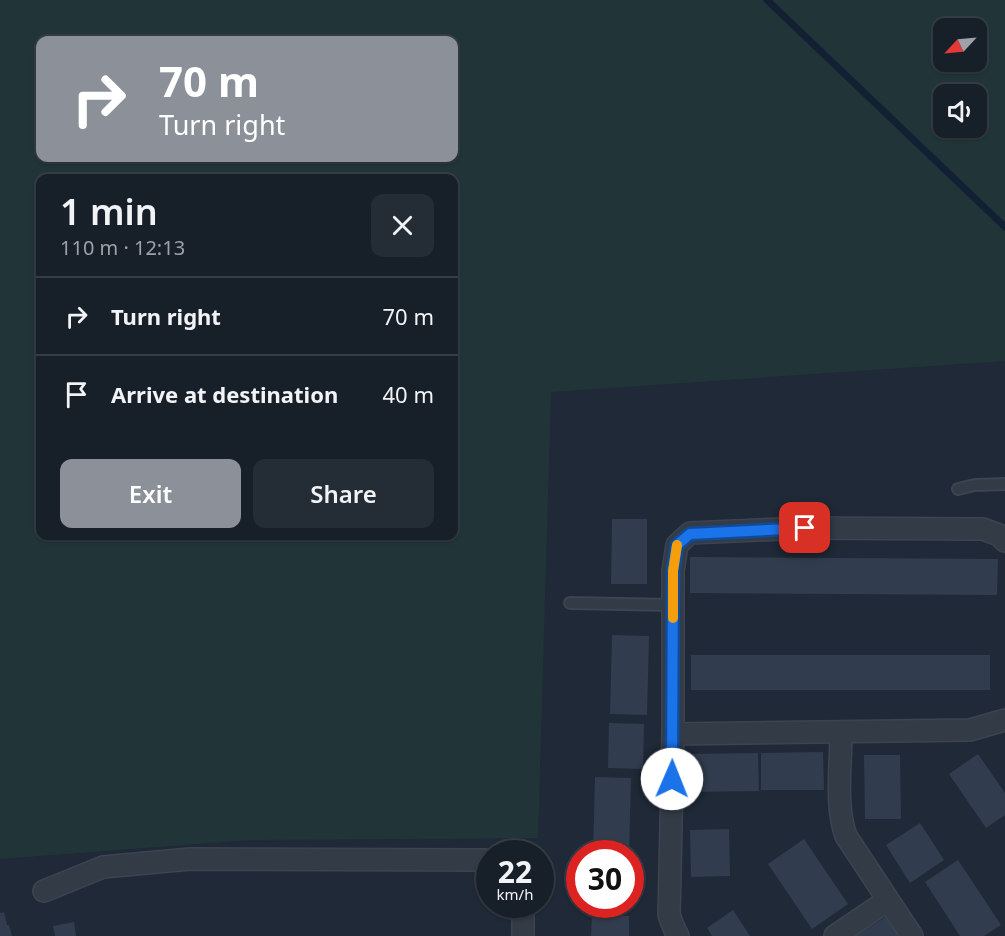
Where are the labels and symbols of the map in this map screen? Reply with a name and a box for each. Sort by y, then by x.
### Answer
north arrow [933,18,987,72]
pin [779,502,830,553]
position arrow [640,747,704,811]
speed limit sign: 30 [566,840,644,918]

